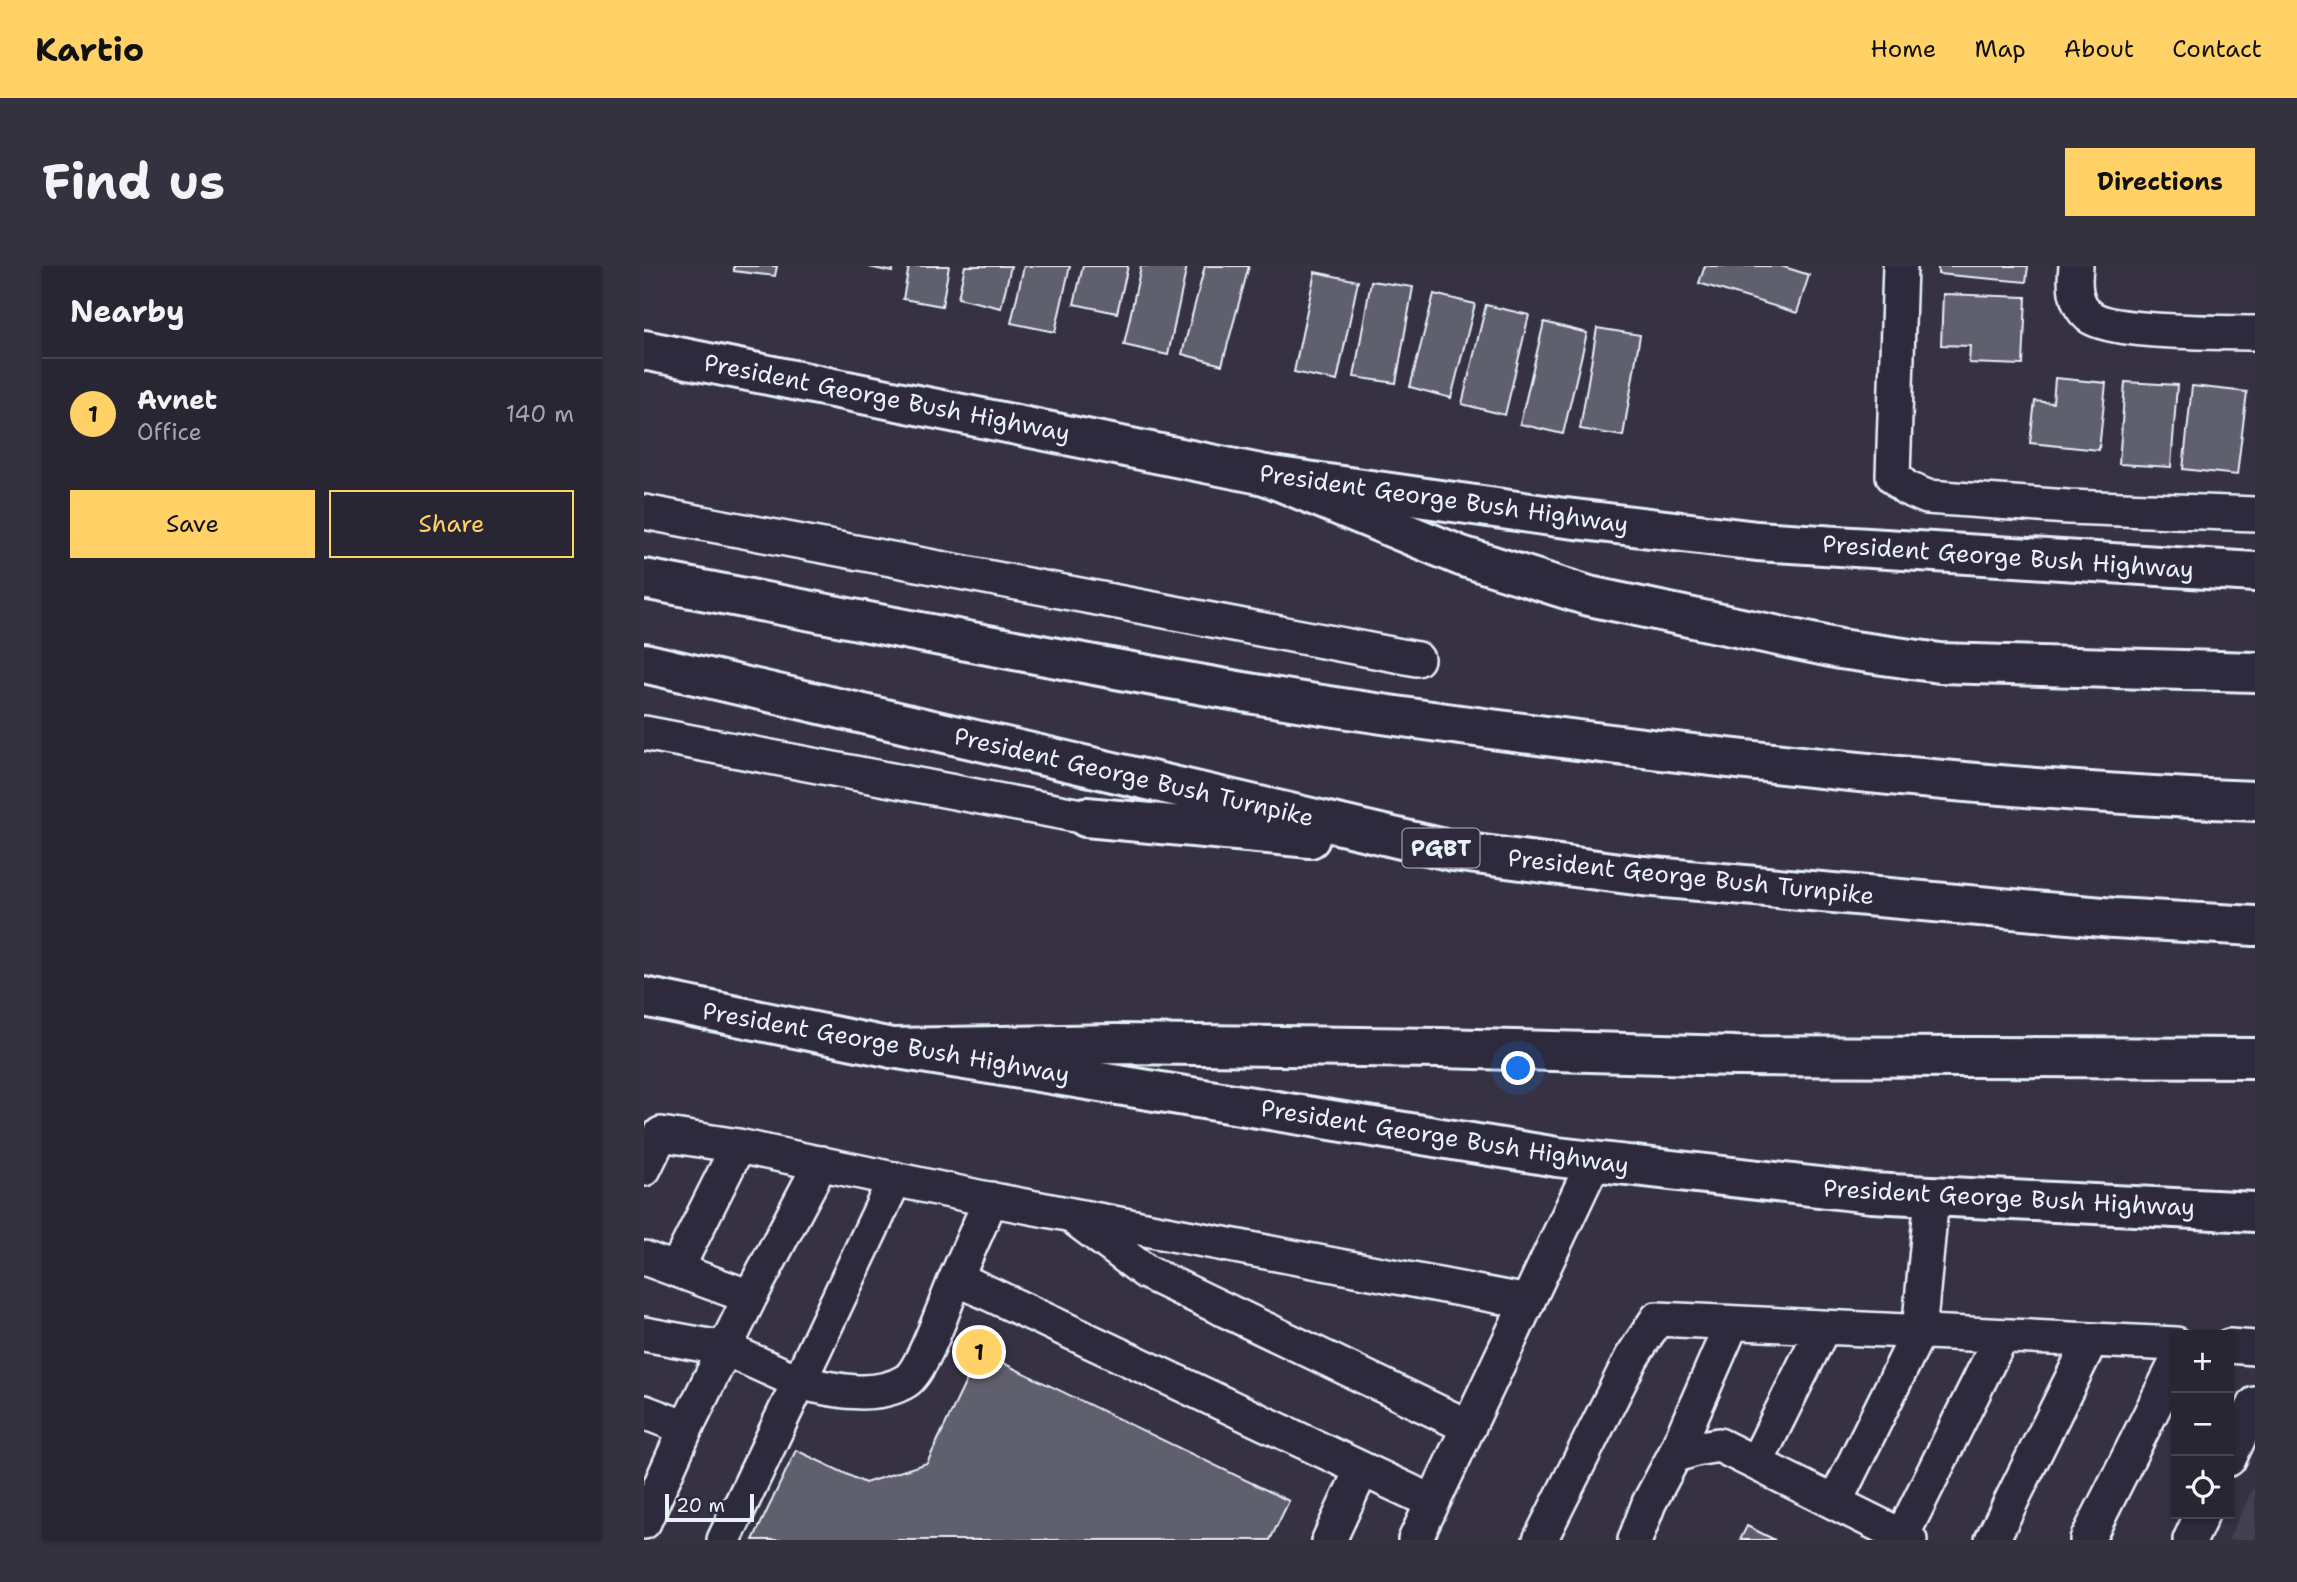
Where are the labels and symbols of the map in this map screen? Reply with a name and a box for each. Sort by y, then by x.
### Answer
street label: President George Bush Highway [701,347,1073,449]
street label: President George Bush Highway [1257,457,1631,541]
street label: President George Bush Highway [1821,528,2195,586]
street label: President George Bush Turnpike [951,720,1317,834]
road number: PGBT [1402,828,1480,868]
street label: President George Bush Turnpike [1506,842,1876,912]
street label: President George Bush Highway [700,995,1072,1091]
your location [1501,1051,1535,1085]
street label: President George Bush Highway [1259,1092,1631,1182]
street label: President George Bush Highway [1822,1172,2196,1224]
pin: 1 [956,1326,1002,1378]
scale bar [665,1491,754,1523]

